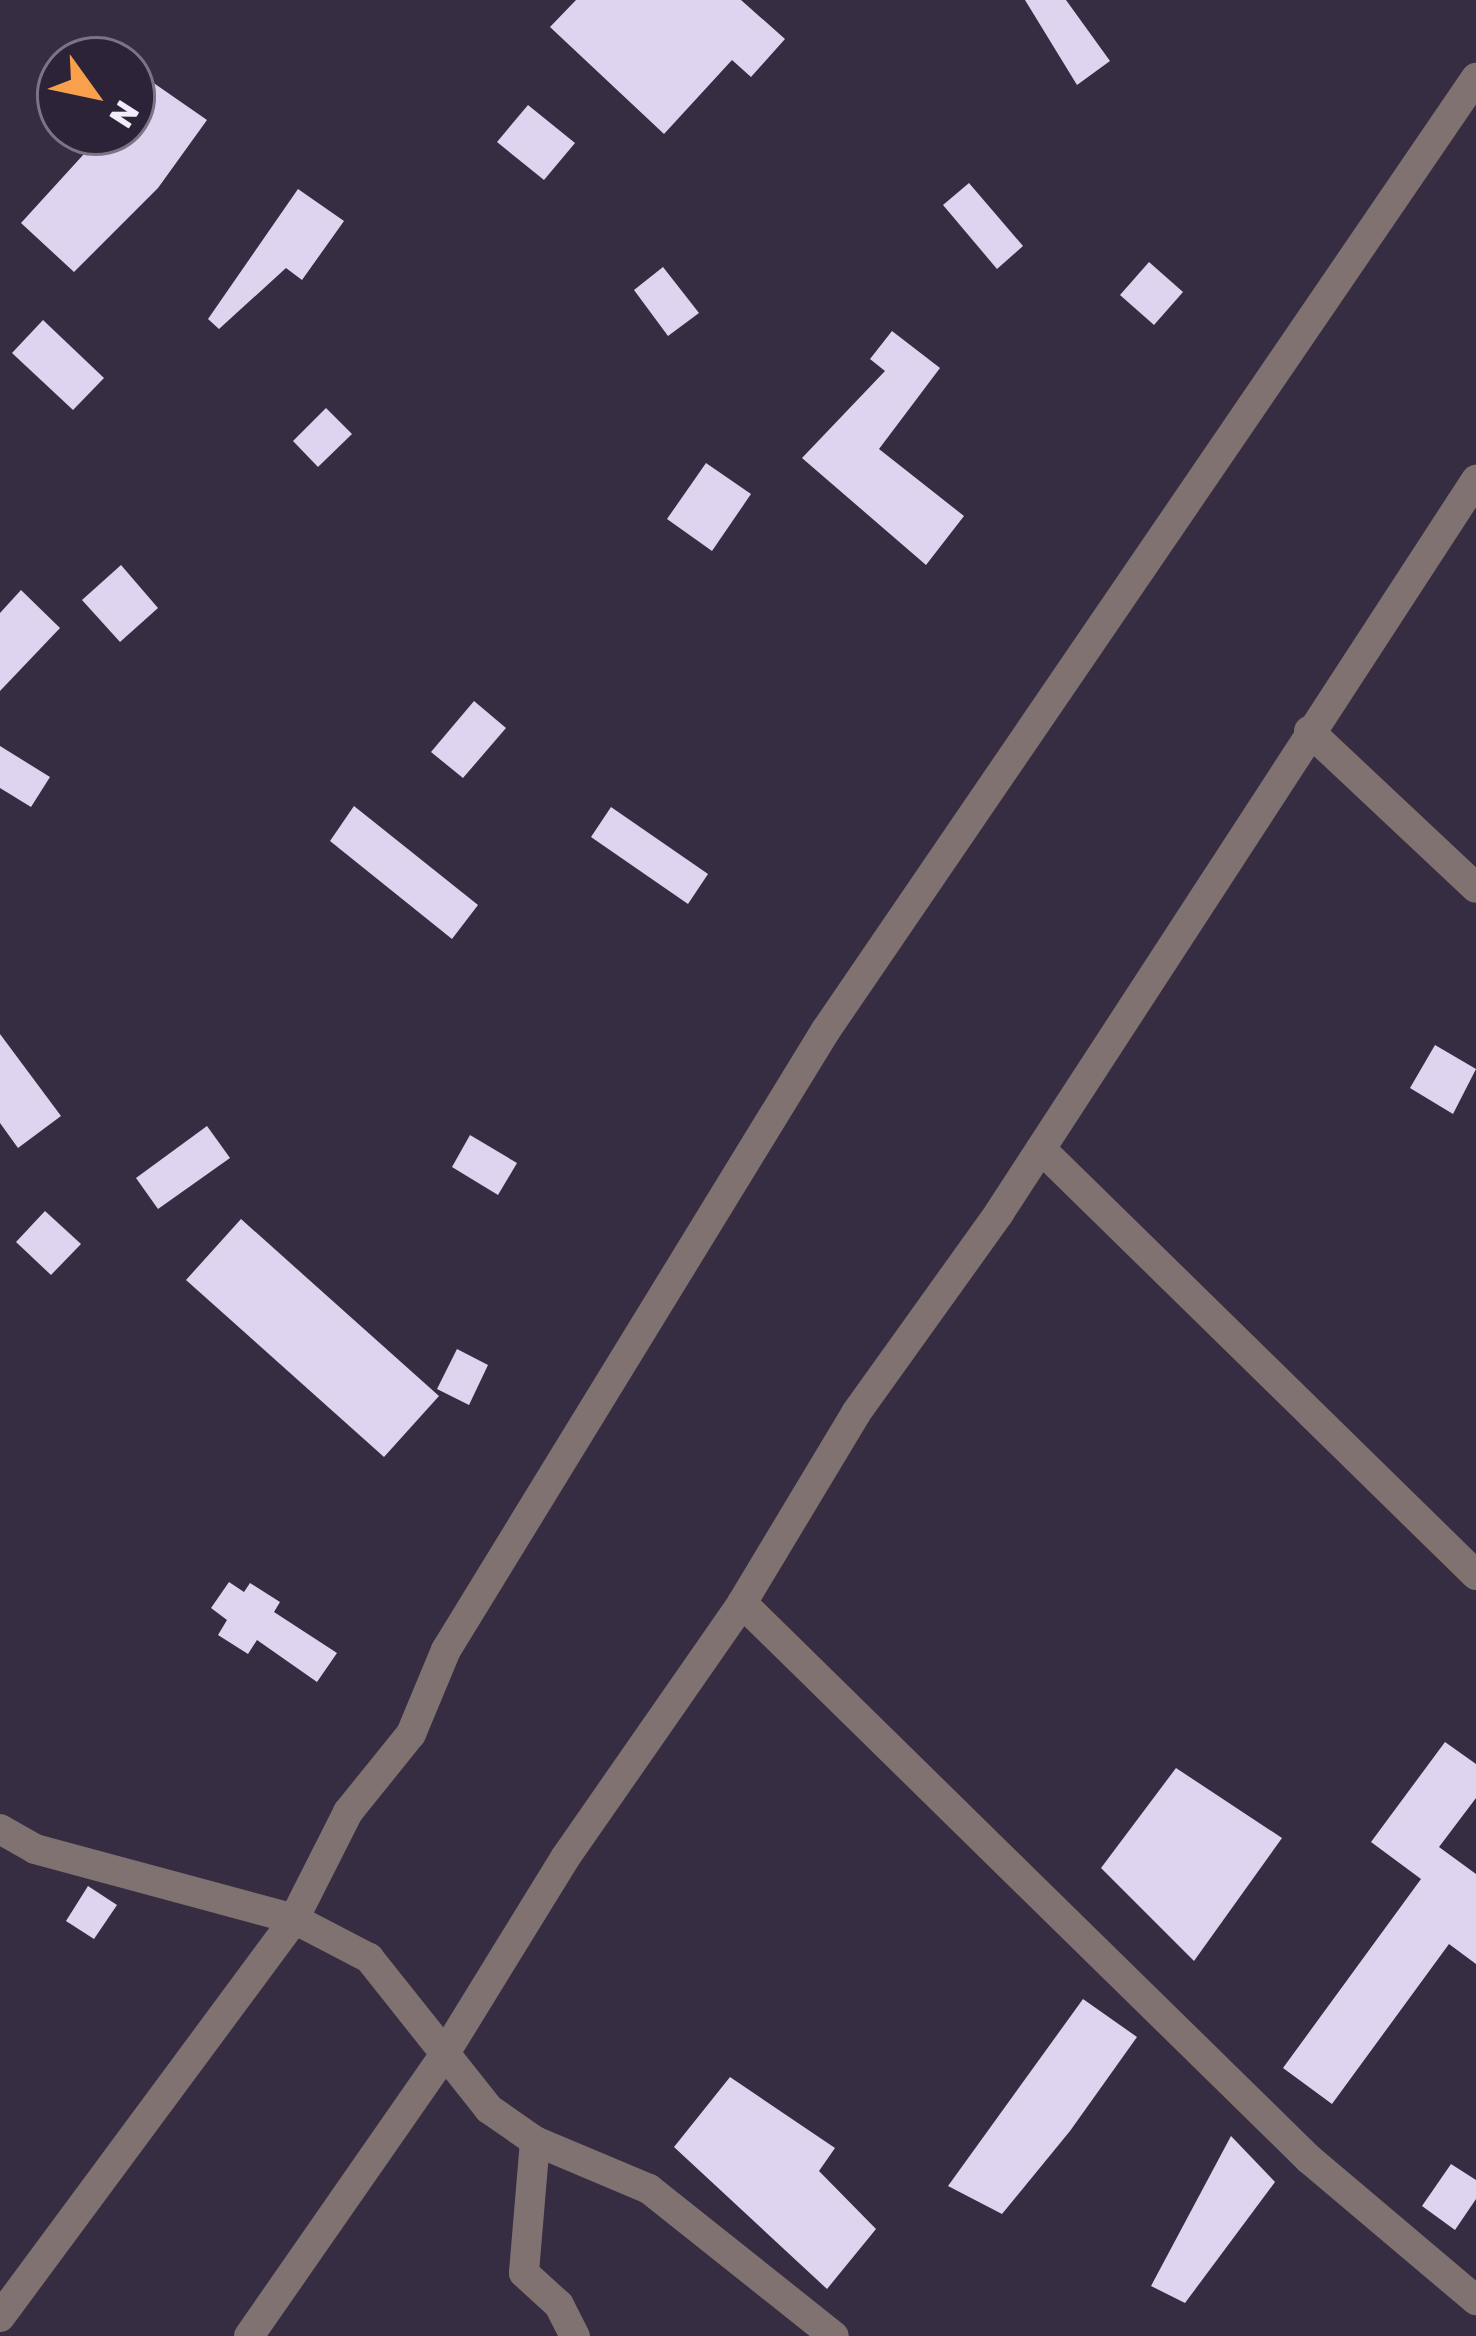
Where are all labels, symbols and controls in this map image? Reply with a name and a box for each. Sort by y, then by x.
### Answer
north arrow [36,36,156,156]
text: N [101,94,147,135]

